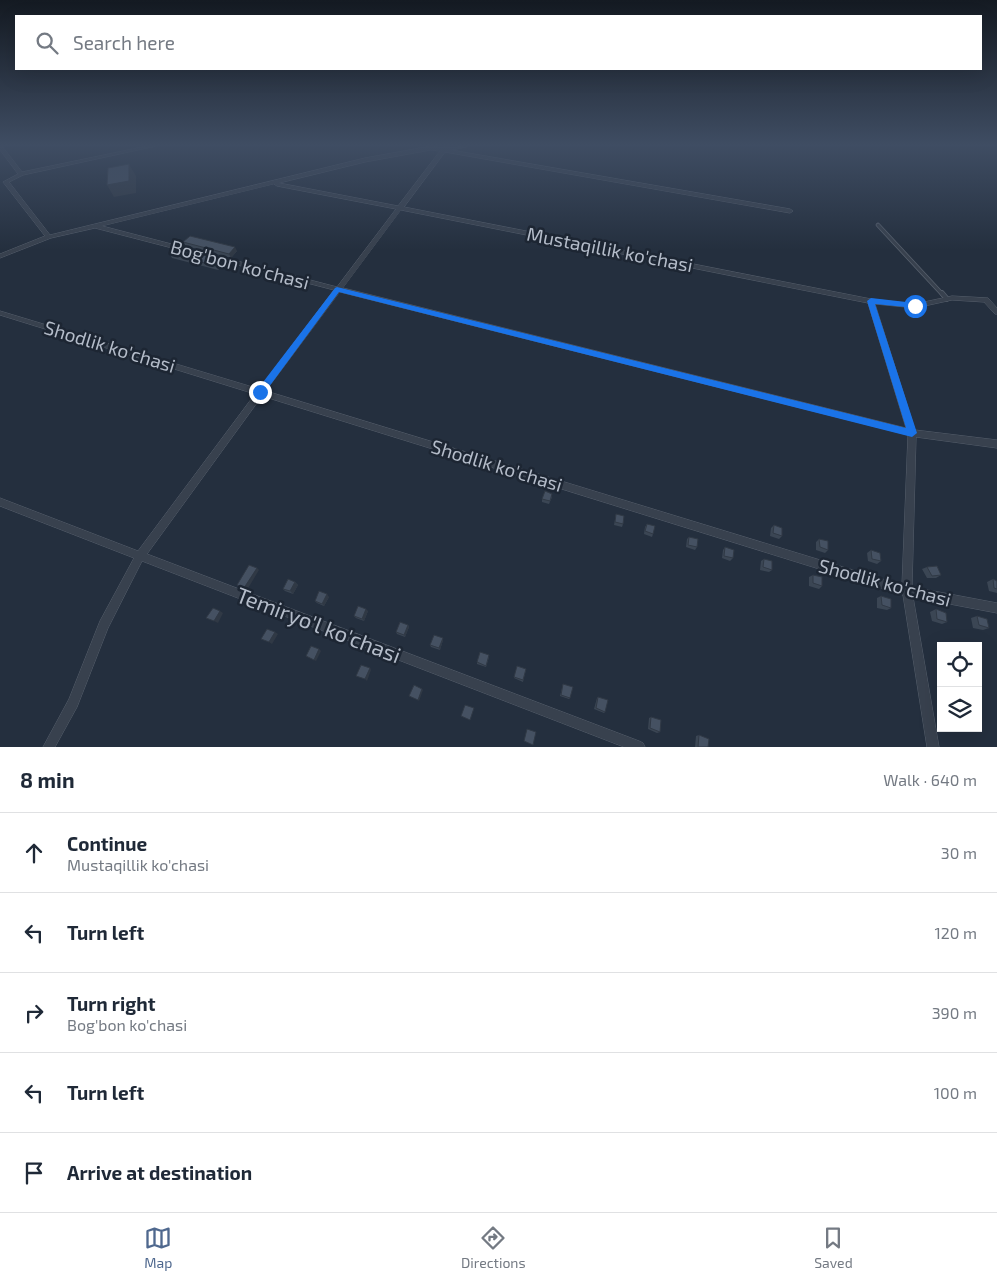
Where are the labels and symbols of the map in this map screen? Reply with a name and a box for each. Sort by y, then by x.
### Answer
street label: Mustaqillik ko'chasi [525,222,695,276]
street label: Bog'bon ko'chasi [168,234,312,294]
route start [904,295,927,318]
street label: Shodlik ko'chasi [42,315,178,377]
route end [249,381,272,404]
street label: Shodlik ko'chasi [429,434,565,496]
street label: Shodlik ko'chasi [816,553,954,611]
street label: Temiryo'l ko'chasi [233,581,405,667]

